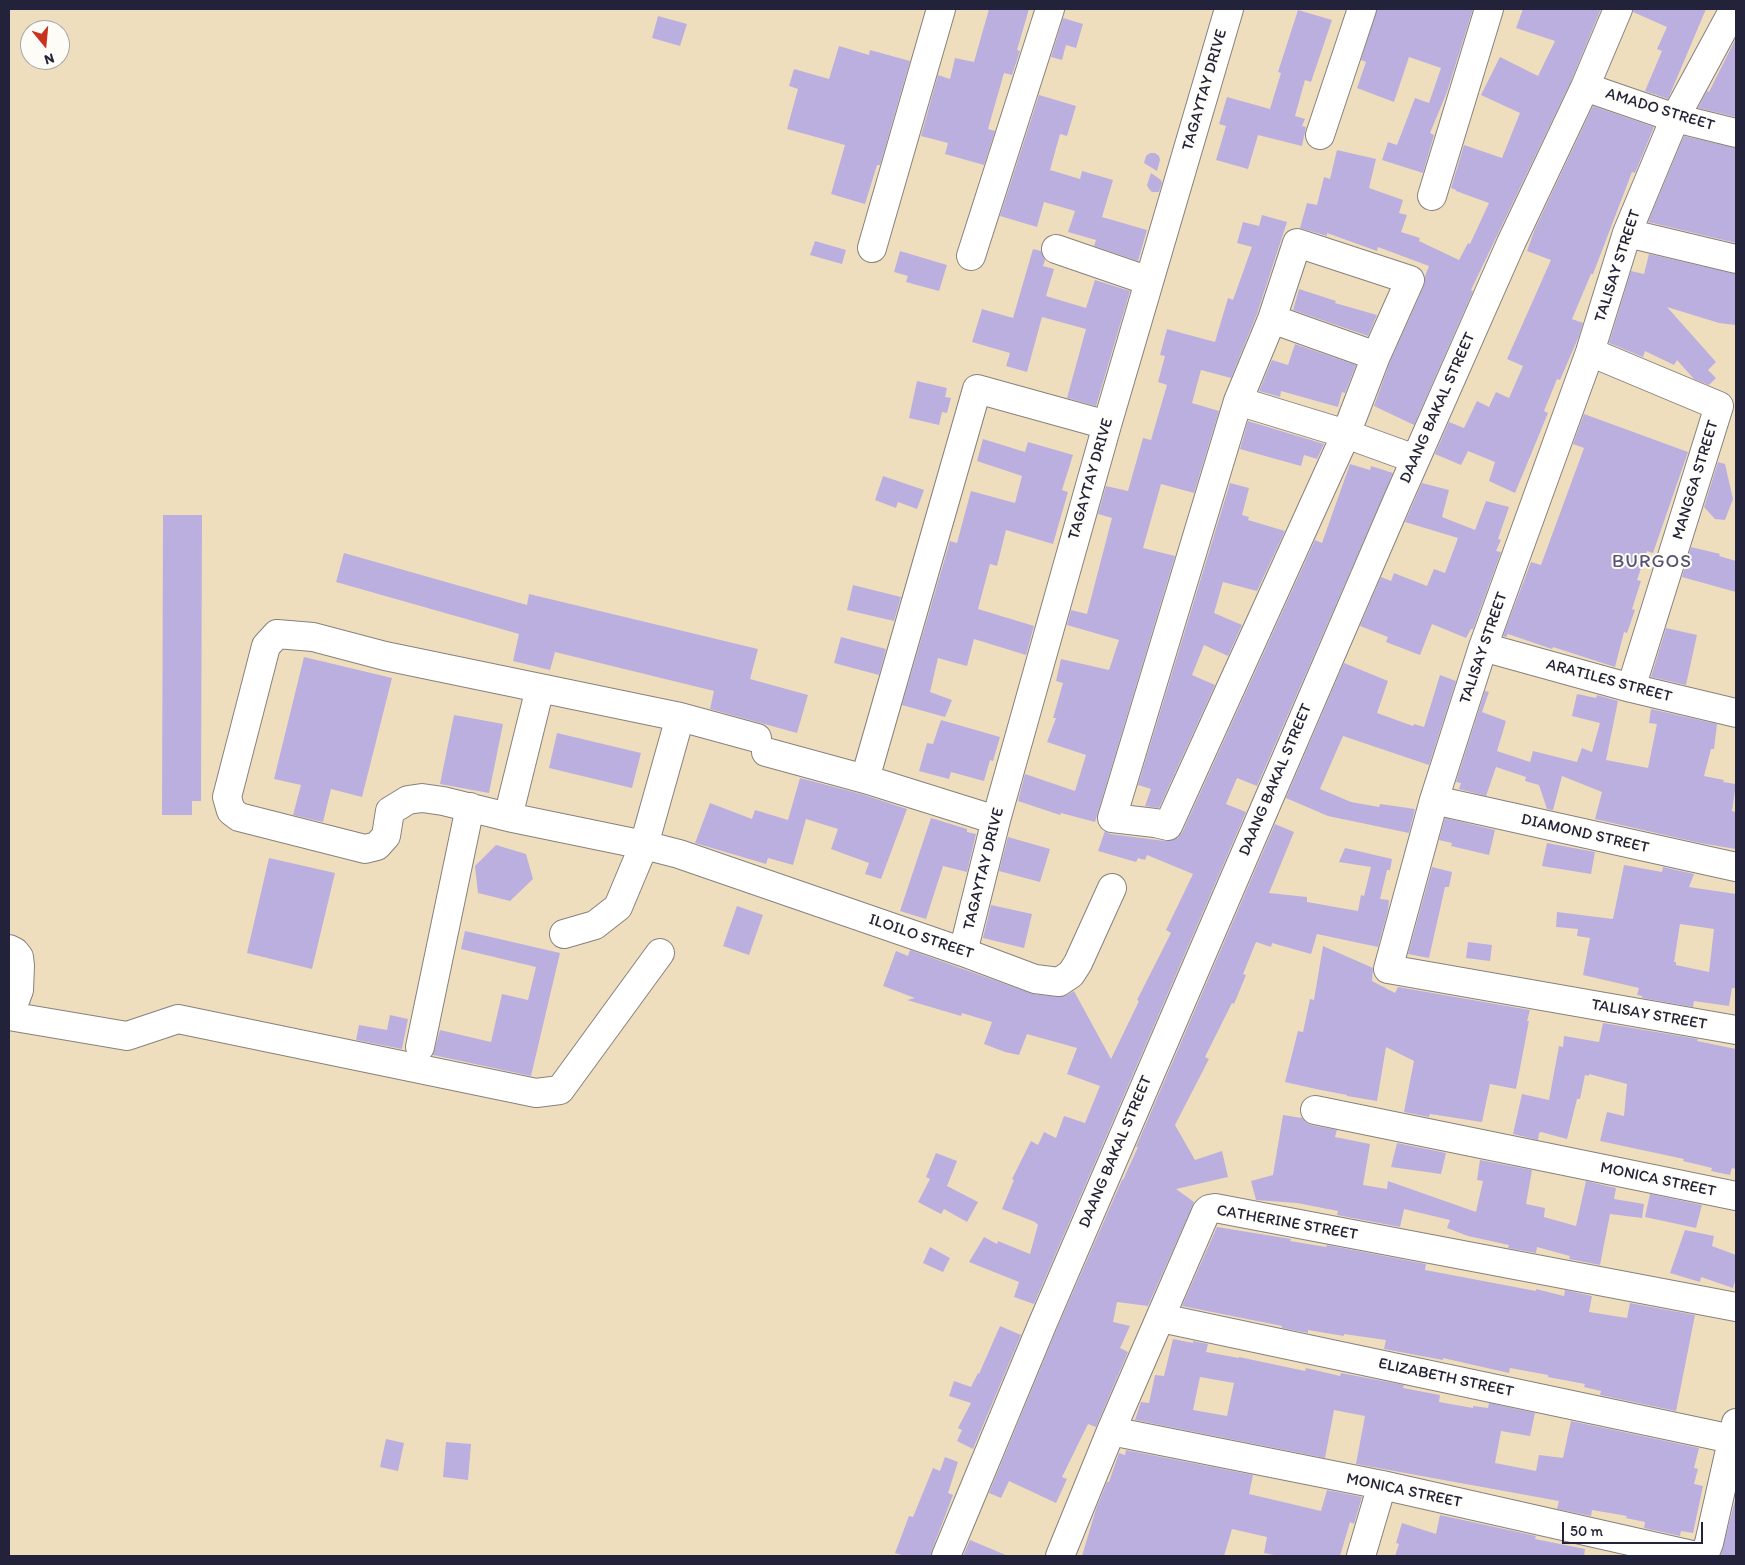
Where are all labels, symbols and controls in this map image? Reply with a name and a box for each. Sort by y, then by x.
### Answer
north arrow [20,20,70,70]
street label: TAGAYTAY DRIVE [1178,27,1232,153]
text: N [42,49,56,68]
street label: AMADO STREET [1603,84,1717,136]
street label: TALISAY STREET [1591,207,1645,325]
street label: DAANG BAKAL STREET [1396,329,1480,487]
street label: TAGAYTAY DRIVE [1064,416,1118,542]
street label: MANGGA STREET [1669,418,1723,542]
district label: BURGOS [1611,551,1693,573]
street label: TALISAY STREET [1456,590,1512,706]
street label: ARATILES STREET [1544,655,1674,707]
street label: DAANG BAKAL STREET [1235,701,1317,859]
street label: TAGAYTAY DRIVE [960,806,1008,932]
street label: DIAMOND STREET [1519,810,1651,858]
street label: ILOILO STREET [866,910,976,964]
street label: TALISAY STREET [1590,995,1708,1035]
street label: DAANG BAKAL STREET [1075,1073,1157,1231]
street label: MONICA STREET [1598,1158,1718,1202]
street label: CATHERINE STREET [1215,1201,1359,1245]
street label: ELIZABETH STREET [1377,1354,1515,1402]
street label: MONICA STREET [1344,1469,1464,1513]
scale bar [1565,1512,1706,1544]
text: 50 m [1570,1522,1603,1540]

